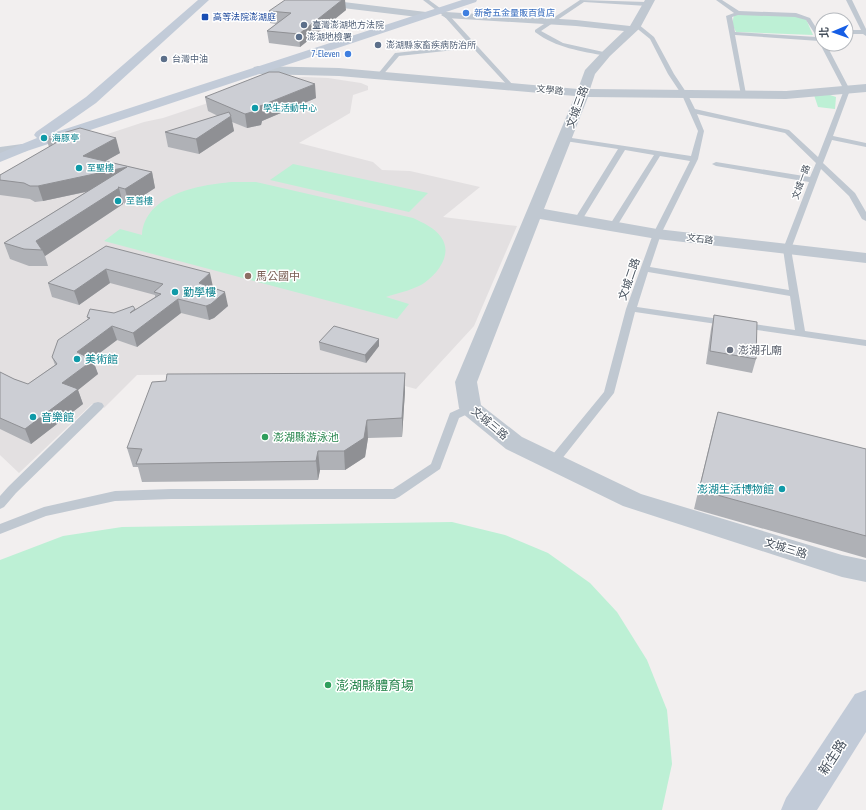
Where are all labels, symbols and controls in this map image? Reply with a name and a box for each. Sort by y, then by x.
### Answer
place label: 新奇五金量販百貨店 [474,7,555,18]
marker: 新奇五金量販百貨店 [461,8,471,18]
marker: 高等法院澎湖庭 [200,12,210,22]
place label: 高等法院澎湖庭 [213,12,276,22]
north arrow [814,12,854,52]
marker: 臺灣澎湖地方法院 [299,20,309,30]
place label: 臺灣澎湖地方法院 [312,20,384,30]
text: 北 [818,27,830,38]
place label: 澎湖地檢署 [307,31,352,42]
marker: 澎湖地檢署 [294,32,304,42]
marker: 澎湖縣家畜疾病防治所 [373,40,383,50]
place label: 澎湖縣家畜疾病防治所 [386,40,476,50]
place label: 7-Eleven [311,49,340,59]
marker: 7-Eleven [343,49,353,59]
marker: 台灣中油 [159,54,169,64]
place label: 台灣中油 [172,54,208,64]
street label: 文學路 [536,84,564,96]
street label: 文城三路 [564,84,590,130]
marker: 學生活動中心 [250,103,260,113]
place label: 學生活動中心 [263,103,317,113]
marker: 海豚亭 [39,133,49,143]
place label: 海豚亭 [52,133,79,143]
marker: 至聖樓 [74,163,84,173]
place label: 至聖樓 [87,163,114,173]
street label: 文城一路 [790,163,812,201]
marker: 至善樓 [113,196,123,206]
place label: 至善樓 [126,196,153,206]
street label: 文石路 [686,232,714,246]
street label: 文城二路 [616,256,642,302]
place label: 馬公國中 [256,270,300,282]
marker: 馬公國中 [243,271,253,281]
place label: 勤學樓 [183,286,216,298]
marker: 勤學樓 [170,287,180,297]
place label: 澎湖孔廟 [738,344,782,356]
marker: 澎湖孔廟 [725,345,735,355]
place label: 美術館 [85,353,118,365]
marker: 美術館 [72,354,82,364]
street label: 文城三路 [469,404,511,442]
place label: 音樂館 [41,411,74,423]
marker: 音樂館 [28,412,38,422]
place label: 澎湖縣游泳池 [273,431,339,443]
marker: 澎湖縣游泳池 [260,432,270,442]
place label: 澎湖生活博物館 [697,483,774,495]
marker: 澎湖生活博物館 [777,484,787,494]
street label: 文城三路 [763,536,809,560]
place label: 澎湖縣體育場 [336,678,414,693]
marker: 澎湖縣體育場 [323,680,333,690]
street label: 新生路 [816,737,849,778]

